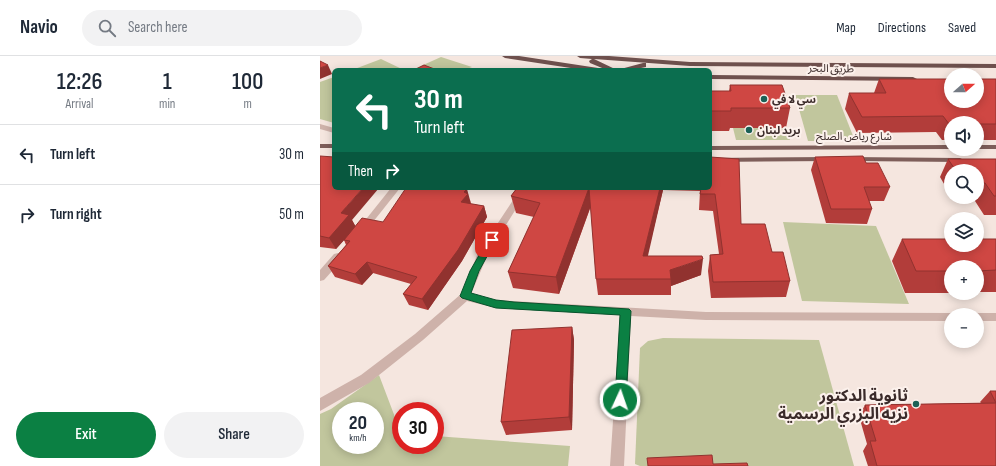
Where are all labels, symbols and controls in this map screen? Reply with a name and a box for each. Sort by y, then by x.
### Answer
search box [82,10,362,46]
text: Navio [20,16,58,39]
icon: search [96,17,118,39]
text: Search here [128,18,188,37]
text: Map [836,19,856,36]
text: Directions [878,19,926,36]
text: Saved [948,19,976,36]
street label: طريق البحر [807,62,854,75]
text: 12:26 [57,67,102,96]
text: 1 [163,67,172,96]
text: 100 [232,67,263,96]
north arrow [944,68,984,108]
map controls [944,68,984,348]
text: 30 m [414,83,463,116]
icon: left [348,84,400,136]
place label: سي لا في [772,93,816,109]
marker: سي لا في [759,94,769,104]
text: Arrival [66,96,94,112]
text: min [159,96,175,112]
text: m [244,96,252,112]
button: sound [944,116,984,156]
text: Turn left [414,117,465,138]
place label: بريد لبنان [757,124,800,137]
marker: بريد لبنان [744,125,754,135]
street label: شارع رياض الصلح [816,130,892,144]
icon: left [16,144,38,166]
text: Turn left [50,145,95,164]
text: 30 m [279,145,304,164]
icon: right [381,160,403,182]
text: Then [348,162,373,181]
button: search [944,164,984,204]
icon: right [16,204,38,226]
text: Turn right [50,205,102,224]
text: 50 m [279,205,304,224]
button: layers [944,212,984,252]
pin [475,223,509,257]
icon: arrive [481,229,503,251]
button: + [944,260,984,300]
button: − [944,308,984,348]
position arrow [599,379,641,421]
place label: ثانوية الدكتور نزيه البزري الرسمية [778,387,908,427]
marker: ثانوية الدكتور نزيه البزري الرسمية [911,399,921,409]
speed limit sign: 30 [392,402,444,454]
text: 20 [349,411,367,435]
button: Exit [16,412,156,458]
button: Share [164,412,304,458]
text: km/h [349,432,367,444]

